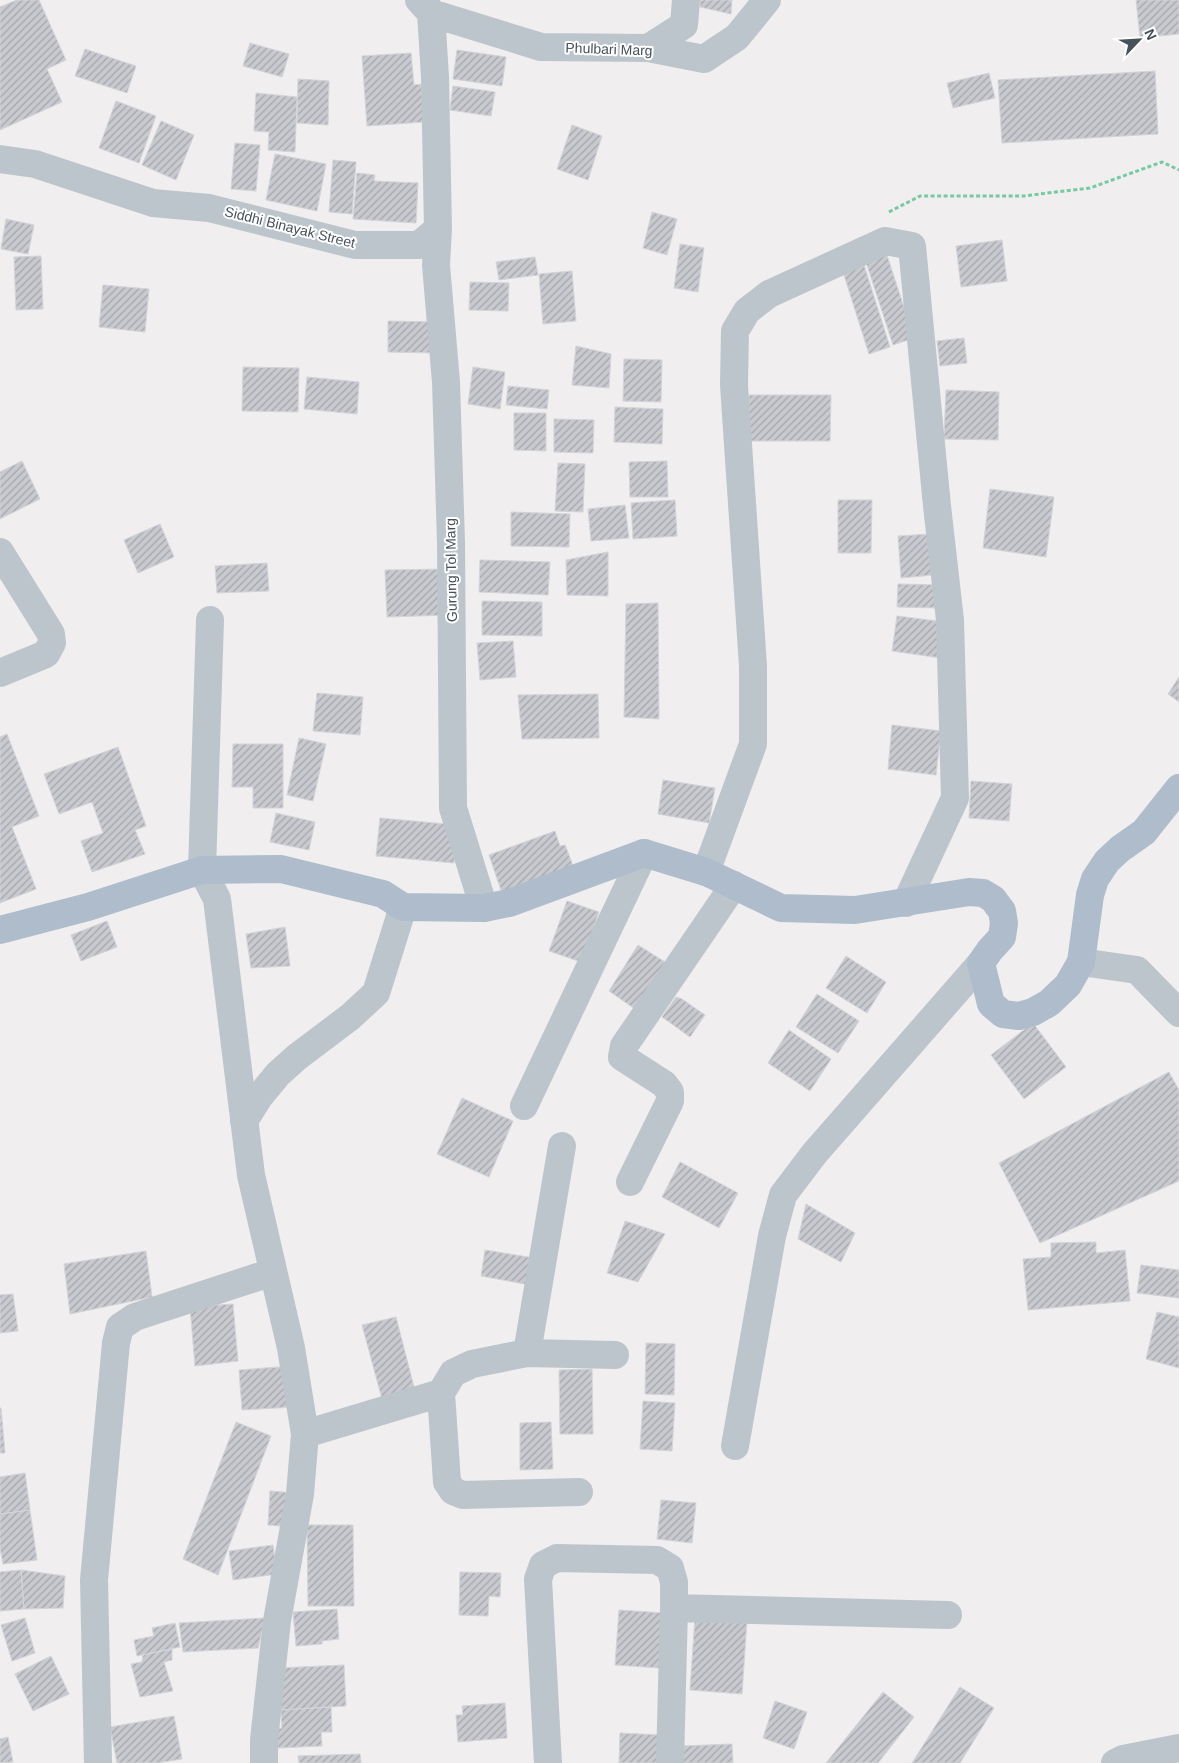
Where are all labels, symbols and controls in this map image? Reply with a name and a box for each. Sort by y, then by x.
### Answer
north arrow [1114,15,1164,65]
text: N [1141,27,1160,42]
street label: Phulbari Marg [565,39,653,59]
street label: Siddhi Binayak Street [223,203,357,251]
street label: Gurung Tol Marg [442,518,460,622]

